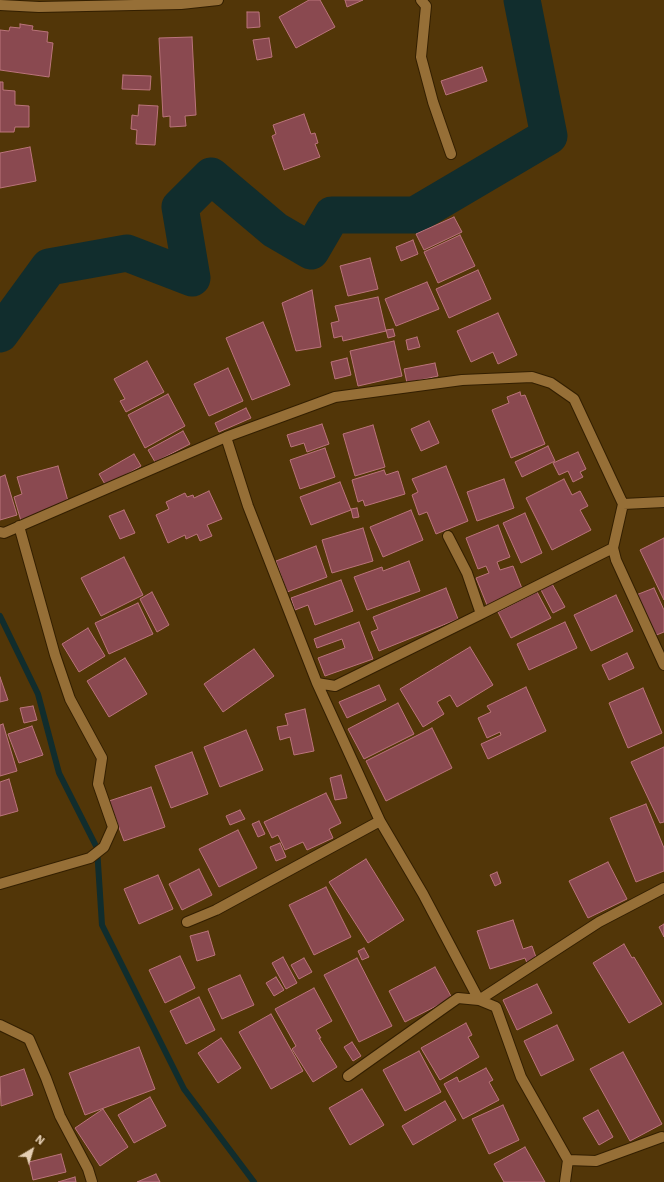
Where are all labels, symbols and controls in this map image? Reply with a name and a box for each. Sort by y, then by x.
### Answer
north arrow [12,1130,52,1170]
text: N [32,1133,47,1148]

